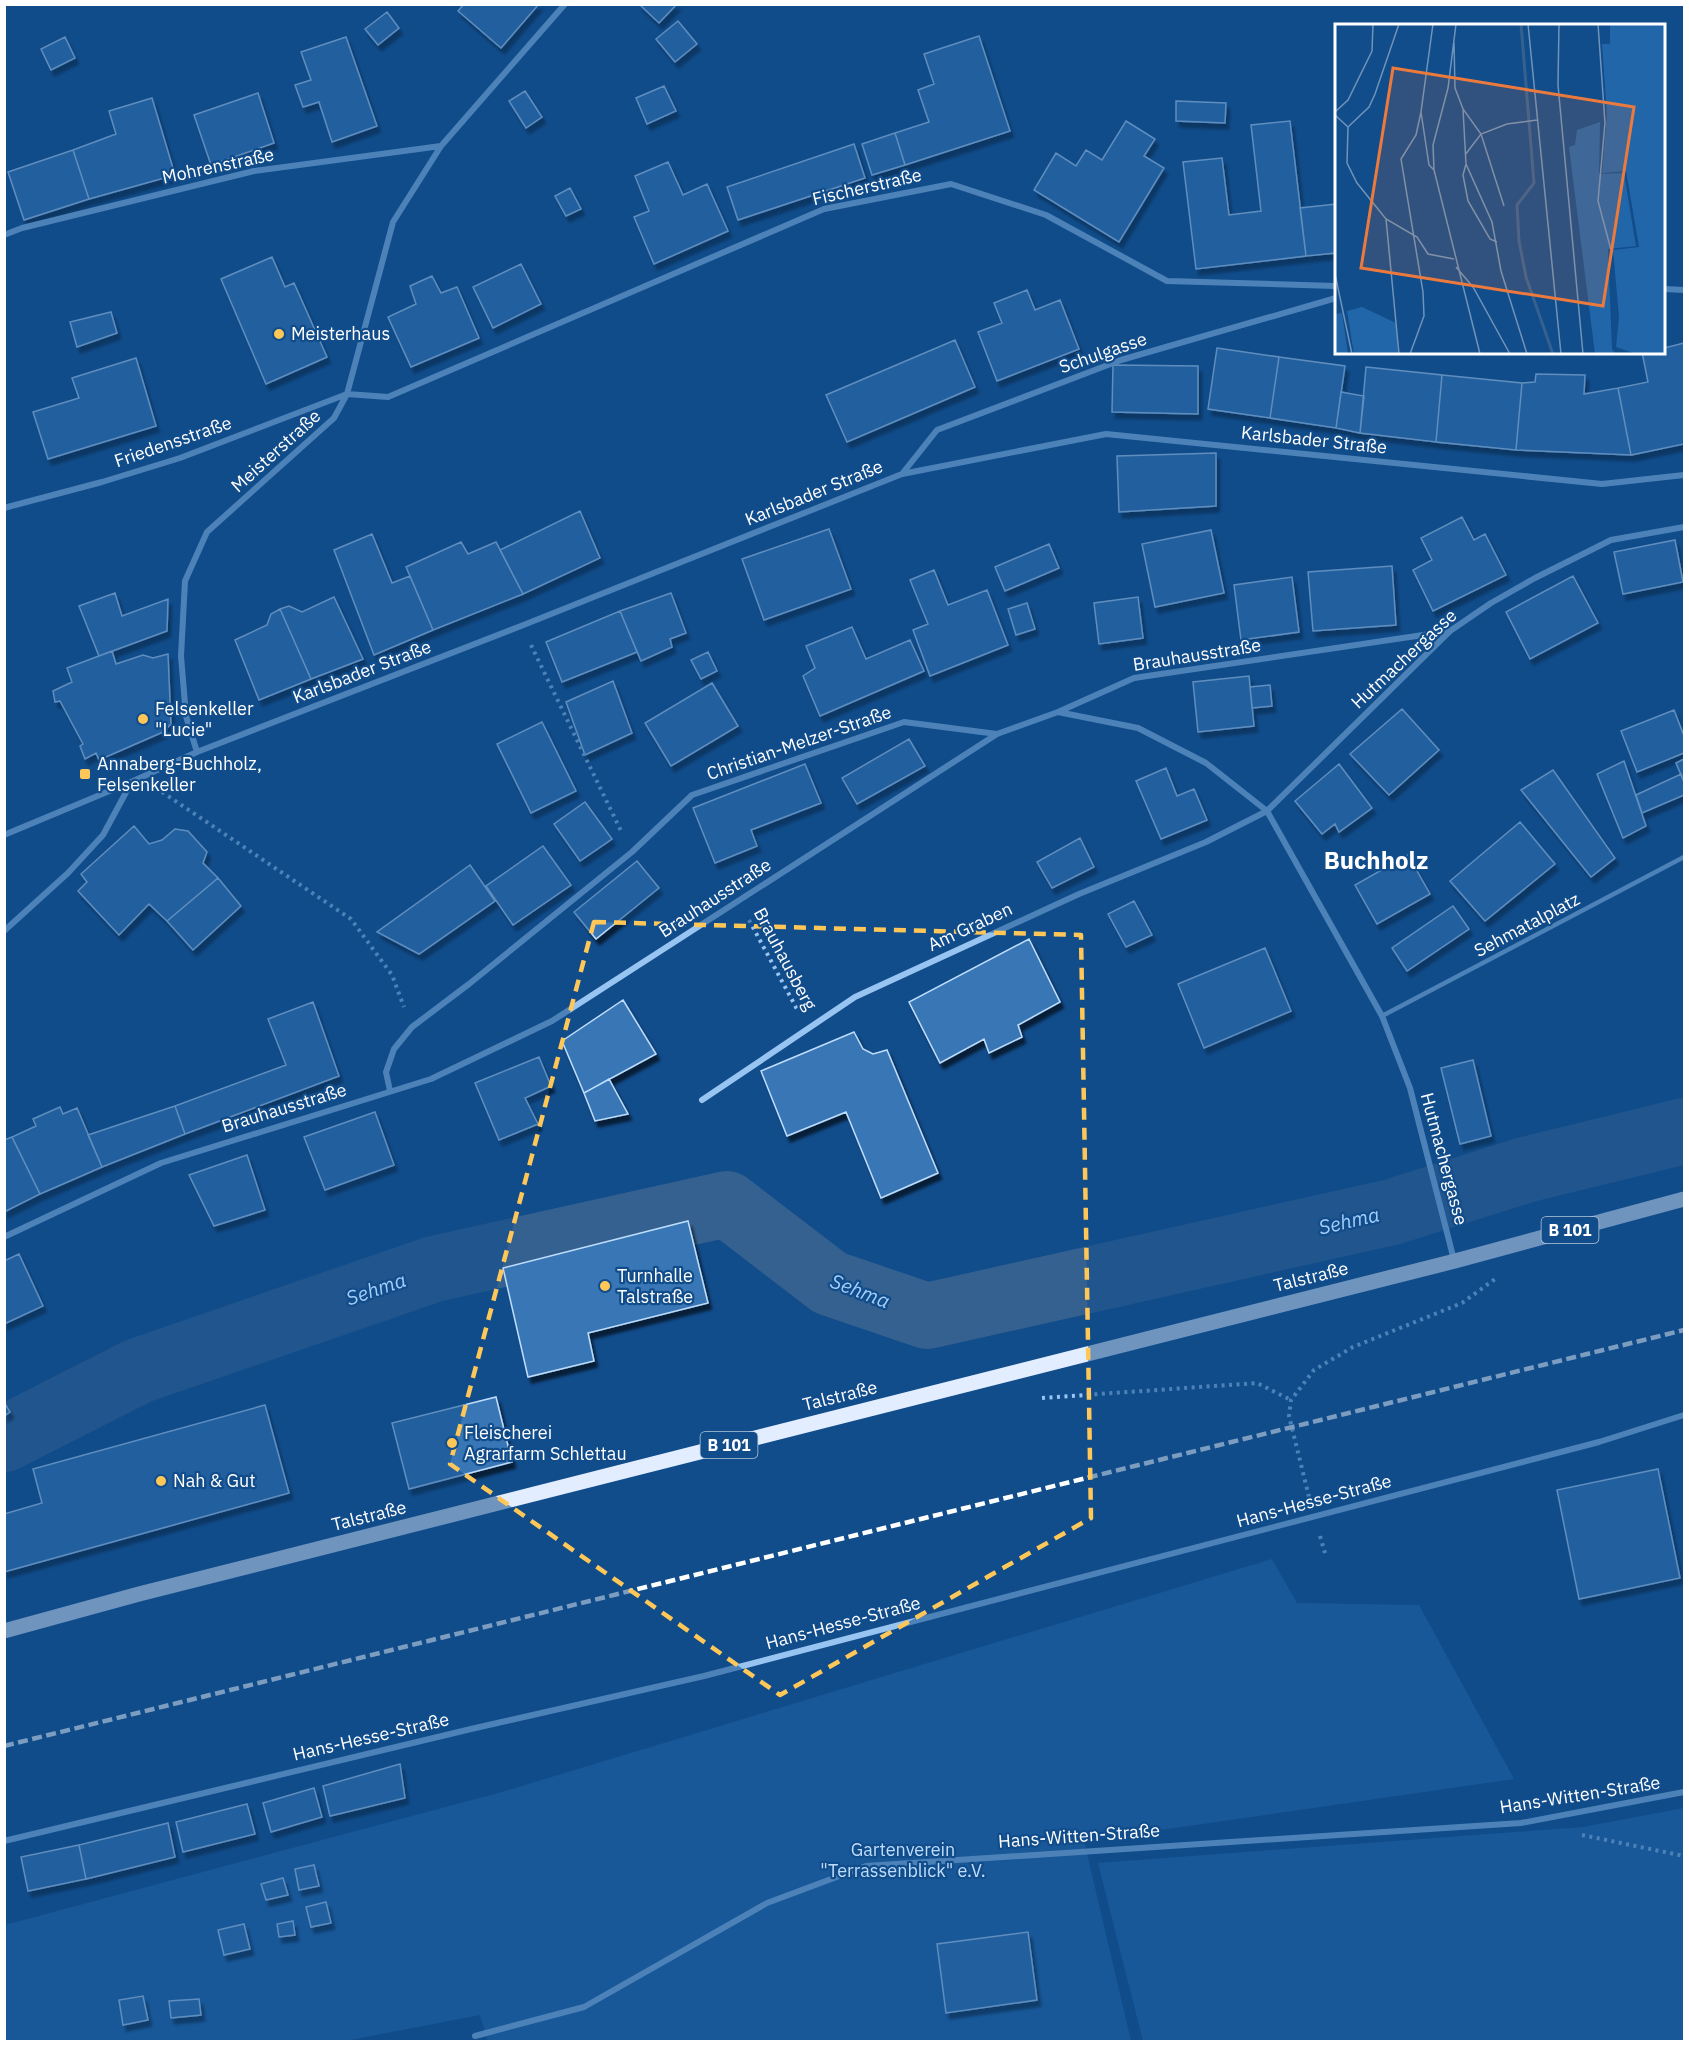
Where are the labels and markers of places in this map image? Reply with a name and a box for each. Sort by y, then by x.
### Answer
place label: Meisterhaus [291,322,390,345]
marker: Meisterhaus [272,327,286,341]
place label: Felsenkeller "Lucie" [155,697,254,741]
marker: Felsenkeller "Lucie" [136,712,150,726]
place label: Annaberg-Buchholz, Felsenkeller [97,752,262,796]
marker: Annaberg-Buchholz, Felsenkeller [78,767,92,781]
place label: Turnhalle Talstraße [617,1264,693,1308]
marker: Turnhalle Talstraße [598,1279,612,1293]
place label: Fleischerei Agrarfarm Schlettau [464,1421,627,1465]
marker: Fleischerei Agrarfarm Schlettau [445,1436,459,1450]
place label: Nah & Gut [173,1469,256,1492]
marker: Nah & Gut [154,1474,168,1488]

